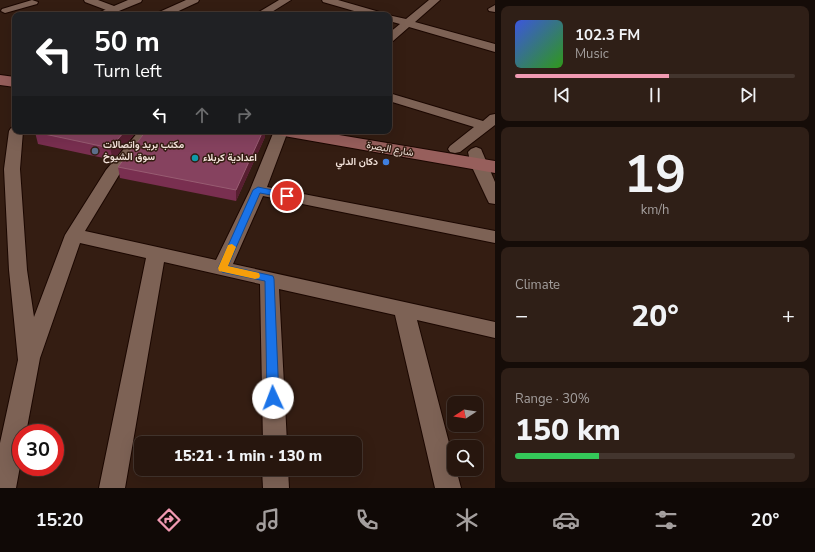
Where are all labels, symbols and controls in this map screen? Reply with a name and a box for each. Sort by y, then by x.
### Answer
text: 50 m [94,23,160,61]
text: 102.3 FM [575,25,640,45]
icon: left [28,28,80,80]
text: Music [575,45,609,63]
text: Turn left [94,59,162,83]
icon: previous [551,84,573,106]
icon: pause [644,84,666,106]
icon: next [737,84,759,106]
icon: left [149,104,171,126]
icon: ahead [191,104,213,126]
icon: right [233,104,255,126]
place label: مكتب بريد واتصالات سوق الشيوخ [103,138,185,164]
street label: شارع البصرة [365,138,415,160]
text: 19 [624,139,686,210]
marker: مكتب بريد واتصالات سوق الشيوخ [90,146,100,156]
place label: اعدادية كربلاء [203,151,257,165]
marker: اعدادية كربلاء [190,153,200,163]
place label: دكان الدلي [336,155,378,170]
marker: دكان الدلي [381,157,391,167]
pin [270,179,304,213]
icon: arrive [276,185,298,207]
text: km/h [641,201,669,219]
text: Climate [515,276,560,294]
text: 20° [631,296,679,337]
text: − [515,301,528,331]
text: + [782,301,795,331]
position arrow [252,377,294,419]
text: Range · 30% [515,390,590,408]
north arrow [447,396,483,432]
map controls [447,396,483,476]
text: 150 km [515,410,621,451]
speed limit sign: 30 [12,424,64,476]
button: search [447,440,483,476]
text: 15:21 · 1 min · 130 m [174,446,322,466]
icon: directions [155,506,183,534]
icon: music [254,506,282,534]
icon: phone [353,506,381,534]
icon: climate [453,506,481,534]
icon: car [552,506,580,534]
icon: filters [652,506,680,534]
text: 15:20 [36,508,83,532]
text: 20° [751,508,779,532]

